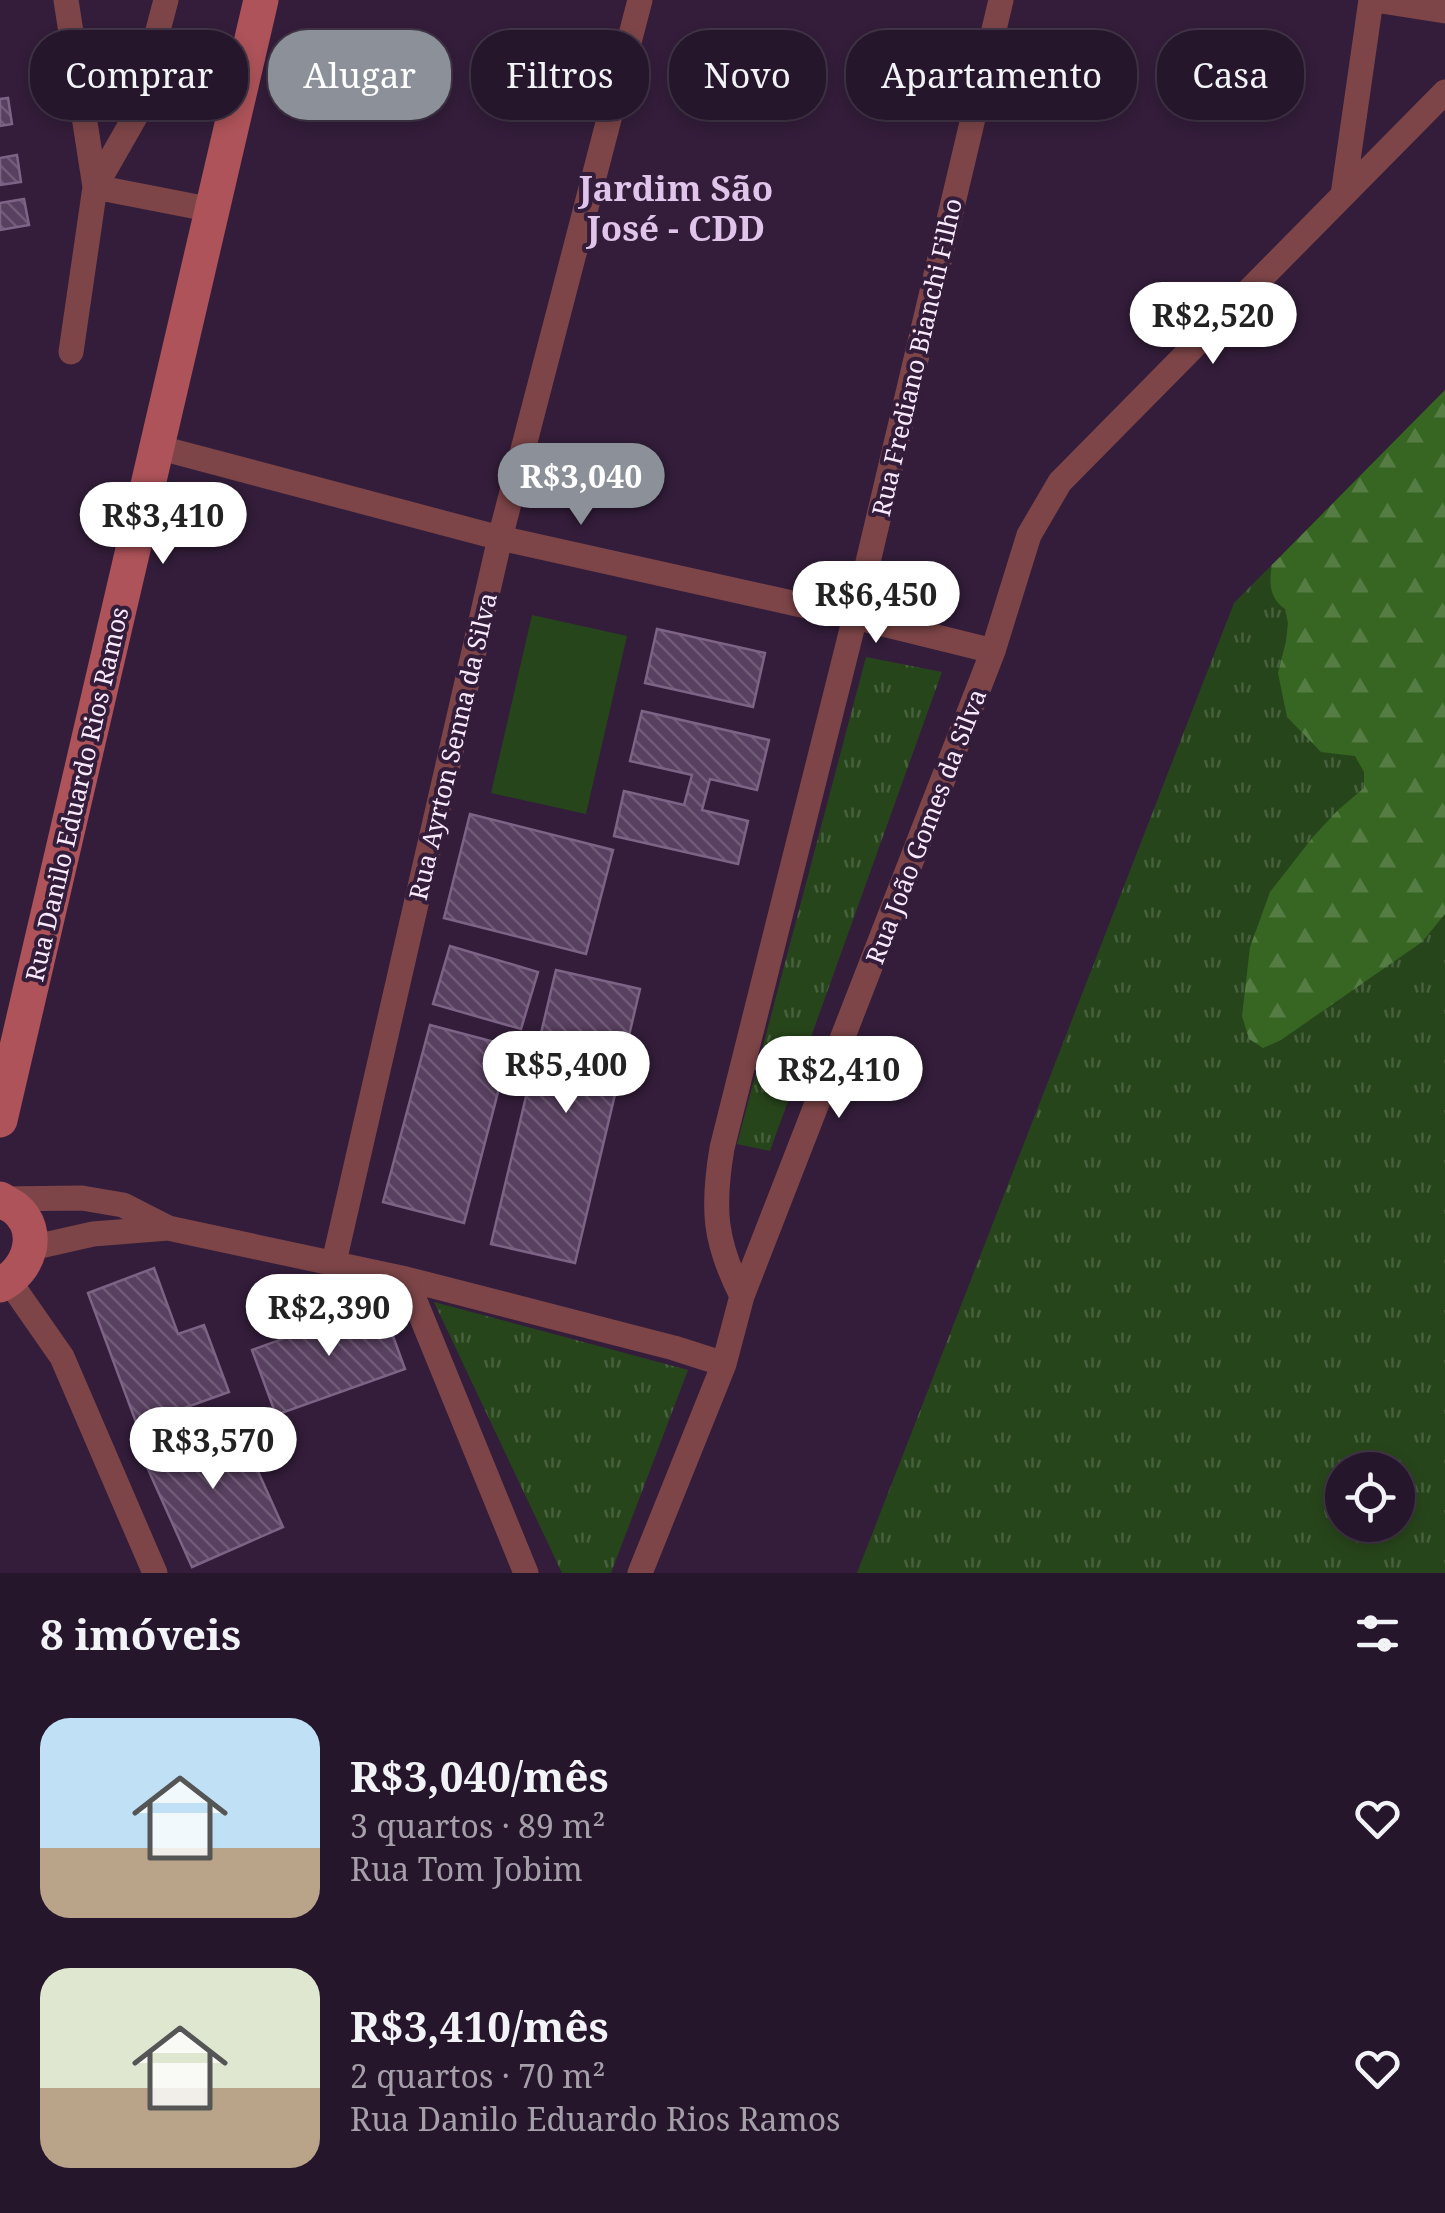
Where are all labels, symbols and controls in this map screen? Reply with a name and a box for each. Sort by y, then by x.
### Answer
chip: Comprar [30,30,248,120]
chip: Alugar [268,30,451,120]
chip: Filtros [471,30,649,120]
chip: Novo [669,30,826,120]
chip: Apartamento [846,30,1137,120]
chip: Casa [1157,30,1304,120]
district label: Jardim São José - CDD [578,164,773,251]
street label: Rua Frediano Bianchi Filho [863,195,969,519]
pin: R$2,520 [1121,282,1305,367]
text: R$2,520 [1152,293,1274,336]
pin: R$3,040 [489,443,673,528]
text: R$3,040 [520,454,642,497]
pin: R$3,410 [71,482,255,567]
text: R$3,410 [102,493,224,536]
pin: R$6,450 [784,561,968,646]
text: R$6,450 [815,572,937,615]
street label: Rua Ayrton Senna da Silva [400,589,504,903]
street label: Rua Danilo Eduardo Rios Ramos [16,603,136,985]
street label: Rua João Gomes da Silva [857,684,993,968]
pin: R$5,400 [474,1031,658,1116]
pin: R$2,410 [747,1036,931,1121]
text: R$5,400 [505,1042,627,1085]
text: R$2,410 [778,1047,900,1090]
pin: R$2,390 [237,1274,421,1359]
text: R$2,390 [268,1285,390,1328]
pin: R$3,570 [121,1407,305,1492]
text: R$3,570 [152,1418,274,1461]
map controls [1325,1452,1415,1542]
button: locate [1325,1452,1415,1542]
text: 8 imóveis [40,1605,241,1662]
icon: filters [1350,1606,1405,1661]
text: R$3,040/mês [350,1747,609,1804]
icon: home [120,1758,240,1878]
icon: heart [1350,1791,1405,1846]
text: 3 quartos · 89 m² [350,1804,605,1847]
text: Rua Tom Jobim [350,1847,583,1890]
text: R$3,410/mês [350,1997,609,2054]
icon: home [120,2008,240,2128]
icon: heart [1350,2041,1405,2096]
text: 2 quartos · 70 m² [350,2054,605,2097]
text: Rua Danilo Eduardo Rios Ramos [350,2097,841,2140]

